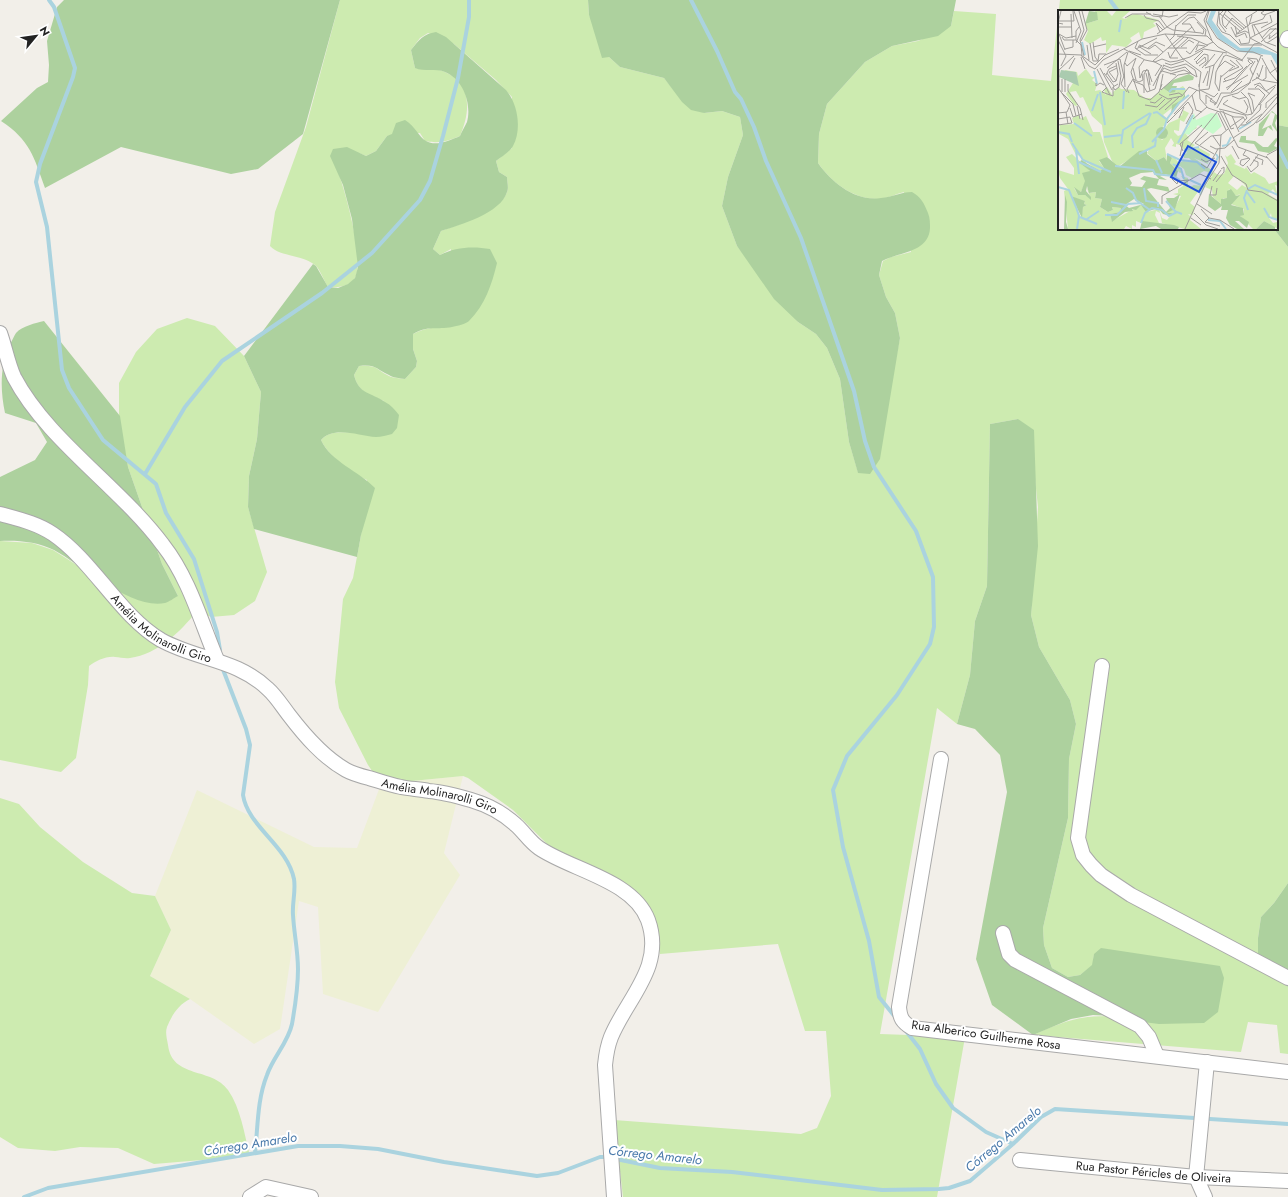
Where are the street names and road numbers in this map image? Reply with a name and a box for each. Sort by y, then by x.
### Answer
street label: Amélia Molinarolli Giro [106,590,214,668]
street label: Amélia Molinarolli Giro [379,773,501,819]
street label: Rua Alberico Guilherme Rosa [910,1016,1062,1054]
street label: Rua Pastor Péricles de Oliveira [1075,1156,1232,1188]

